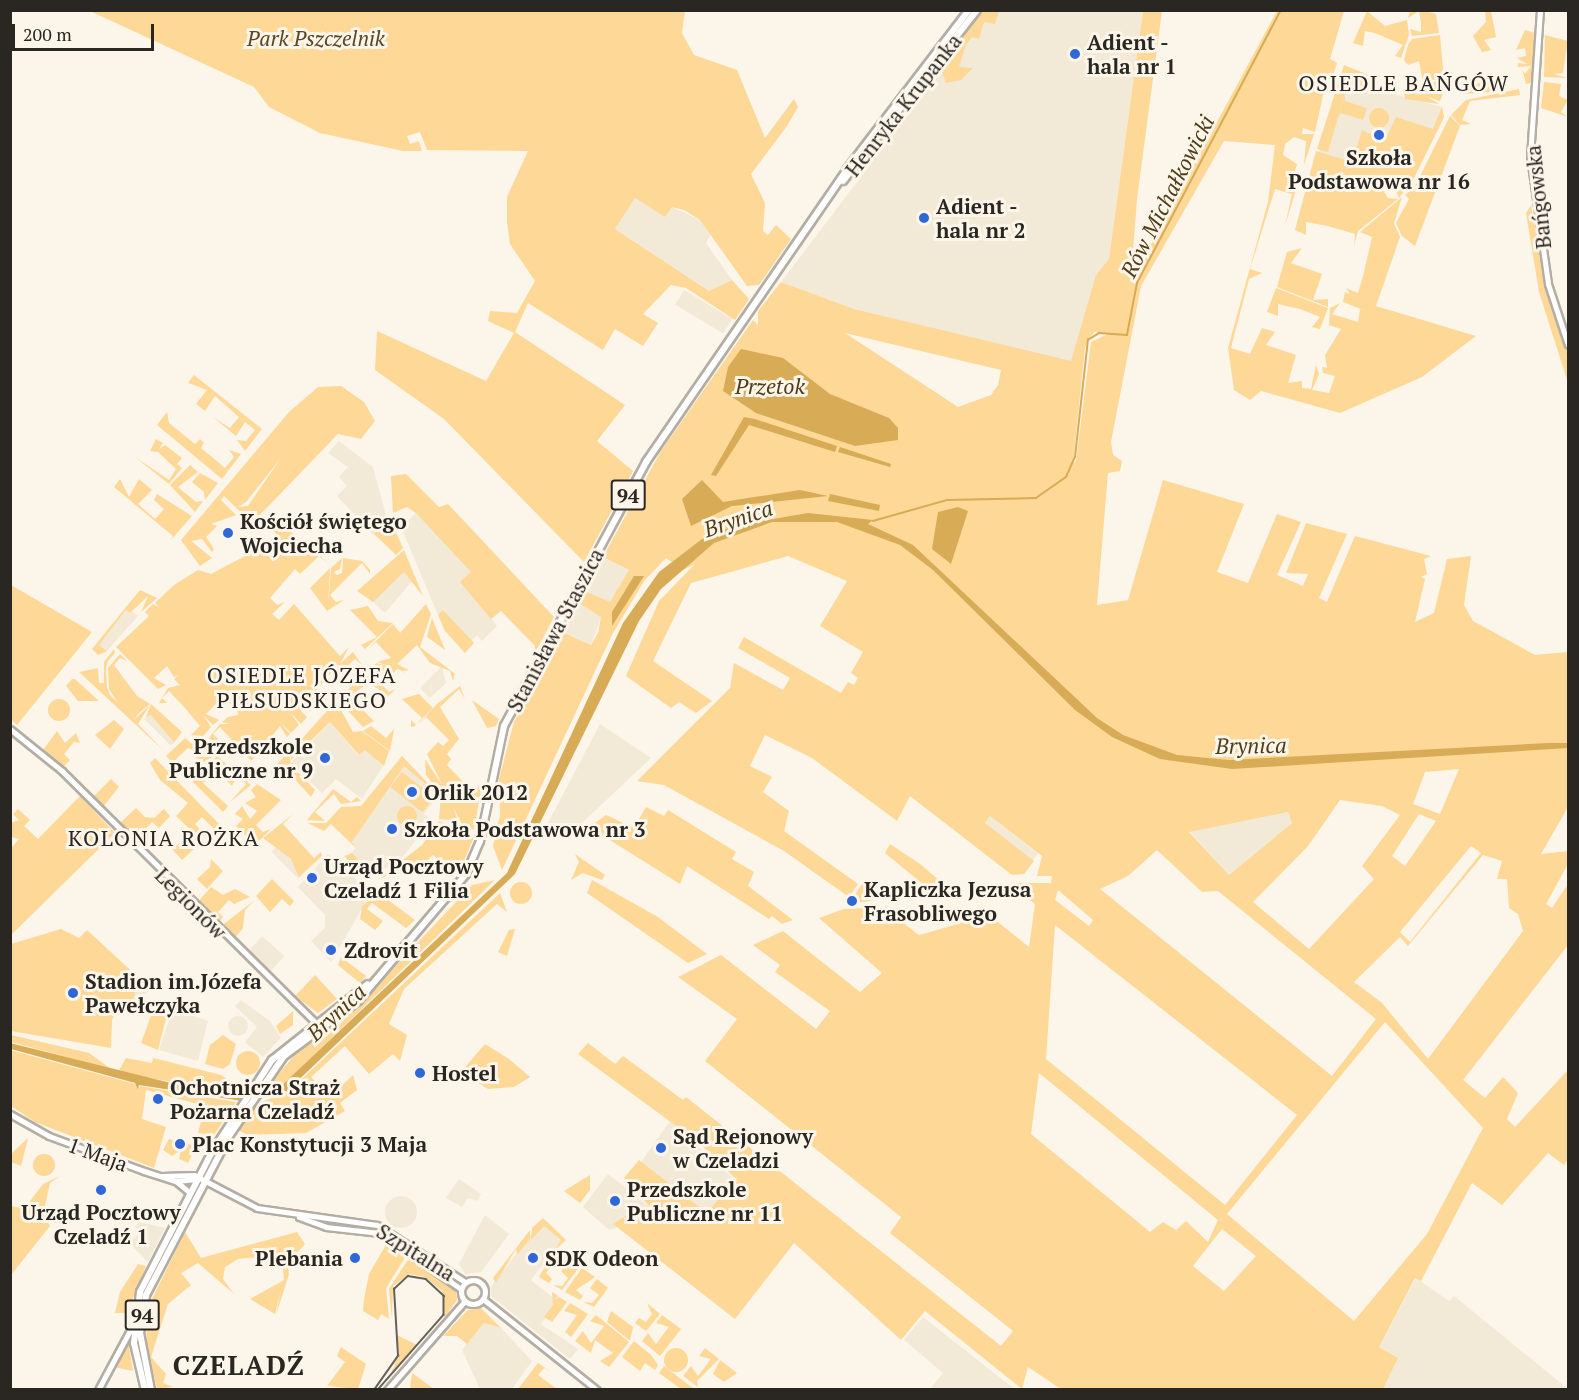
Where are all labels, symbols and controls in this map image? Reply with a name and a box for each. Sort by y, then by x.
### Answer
scale bar [15,12,158,50]
text: 200 m [23,22,72,46]
park label: Park Pszczelnik [247,25,385,51]
street label: Henryka Krupanka [840,29,966,181]
place label: Adient - hala nr 1 [1087,29,1177,79]
marker: Adient - hala nr 1 [1068,47,1082,61]
district label: OSIEDLE BAŃGÓW [1298,70,1510,96]
water label: Rów Michałkowicki [1115,110,1219,282]
marker: Szkoła Podstawowa nr 16 [1372,128,1386,142]
place label: Szkoła Podstawowa nr 16 [1288,144,1470,194]
street label: Bańgowska [1520,144,1556,250]
place label: Adient - hala nr 2 [936,193,1026,243]
marker: Adient - hala nr 2 [917,211,931,225]
water label: Przetok [735,373,805,399]
road number: 94 [610,478,646,512]
water label: Brynica [700,494,776,542]
place label: Kościół świętego Wojciecha [240,508,407,558]
marker: Kościół świętego Wojciecha [221,526,235,540]
street label: Stanisława Staszica [501,544,609,716]
district label: OSIEDLE JÓZEFA PIŁSUDSKIEGO [207,661,397,712]
water label: Brynica [1215,731,1287,759]
place label: Przedszkole Publiczne nr 9 [169,733,313,783]
marker: Przedszkole Publiczne nr 9 [318,751,332,765]
place label: Orlik 2012 [424,779,528,805]
marker: Orlik 2012 [405,785,419,799]
place label: Szkoła Podstawowa nr 3 [404,816,646,842]
marker: Szkoła Podstawowa nr 3 [385,822,399,836]
district label: KOLONIA ROŻKA [68,825,260,851]
place label: Urząd Pocztowy Czeladź 1 Filia [324,853,483,903]
street label: Legionów [150,862,232,944]
marker: Urząd Pocztowy Czeladź 1 Filia [305,871,319,885]
place label: Kapliczka Jezusa Frasobliwego [864,876,1032,926]
marker: Kapliczka Jezusa Frasobliwego [845,894,859,908]
place label: Zdrovit [344,937,418,963]
marker: Zdrovit [322,941,340,959]
place label: Stadion im.Józefa Pawełczyka [85,968,262,1018]
water label: Brynica [301,978,371,1046]
marker: Stadion im.Józefa Pawełczyka [66,986,80,1000]
place label: Hostel [432,1060,497,1086]
marker: Hostel [413,1066,427,1080]
place label: Ochotnicza Straż Pożarna Czeladź [170,1074,340,1124]
marker: Ochotnicza Straż Pożarna Czeladź [151,1092,165,1106]
place label: Sąd Rejonowy w Czeladzi [673,1123,813,1173]
place label: Plac Konstytucji 3 Maja [192,1131,427,1157]
street label: 1 Maja [65,1132,131,1176]
marker: Plac Konstytucji 3 Maja [173,1137,187,1151]
marker: Sąd Rejonowy w Czeladzi [654,1141,668,1155]
place label: Przedszkole Publiczne nr 11 [627,1176,783,1226]
marker: Urząd Pocztowy Czeladź 1 [94,1183,108,1197]
marker: Przedszkole Publiczne nr 11 [608,1194,622,1208]
place label: Urząd Pocztowy Czeladź 1 [21,1199,181,1249]
street label: Szpitalna [372,1218,460,1286]
place label: Plebania [255,1245,343,1271]
place label: SDK Odeon [545,1245,658,1271]
marker: Plebania [348,1251,362,1265]
marker: SDK Odeon [526,1251,540,1265]
road number: 94 [124,1298,160,1332]
district label: CZELADŹ [173,1350,305,1382]

